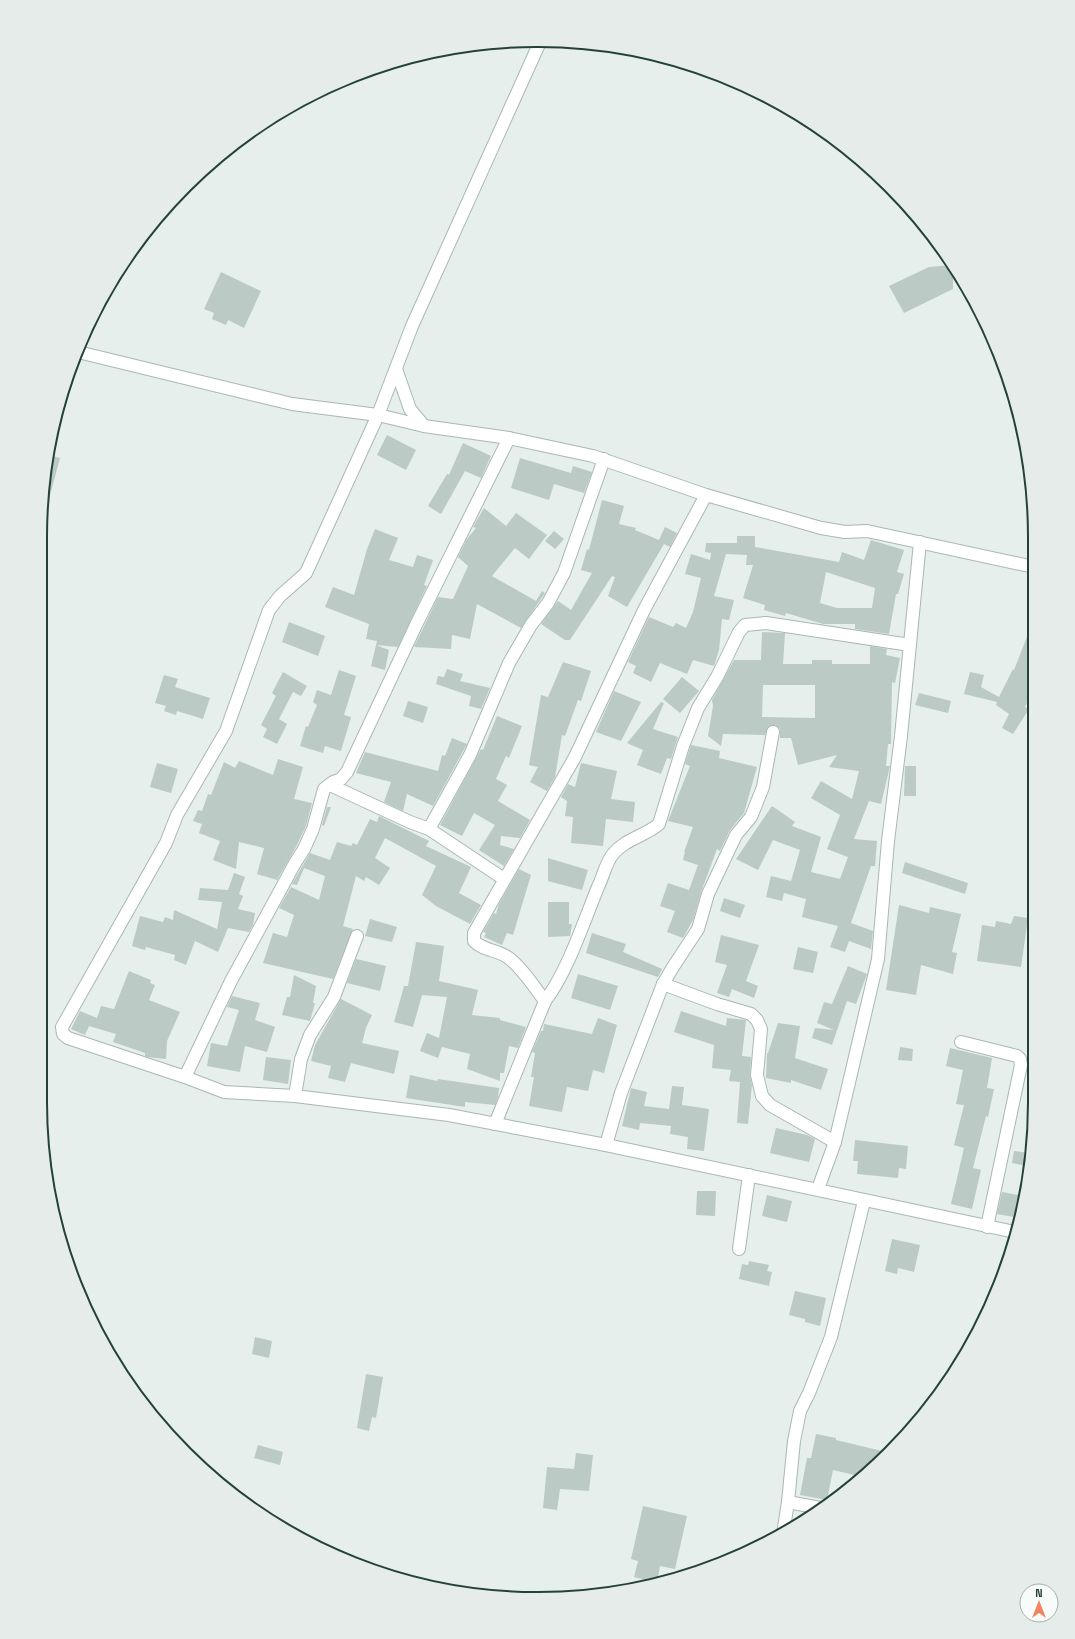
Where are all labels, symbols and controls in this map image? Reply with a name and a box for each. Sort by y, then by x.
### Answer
north arrow [1019,1583,1059,1623]
text: N [1035,1586,1043,1600]

